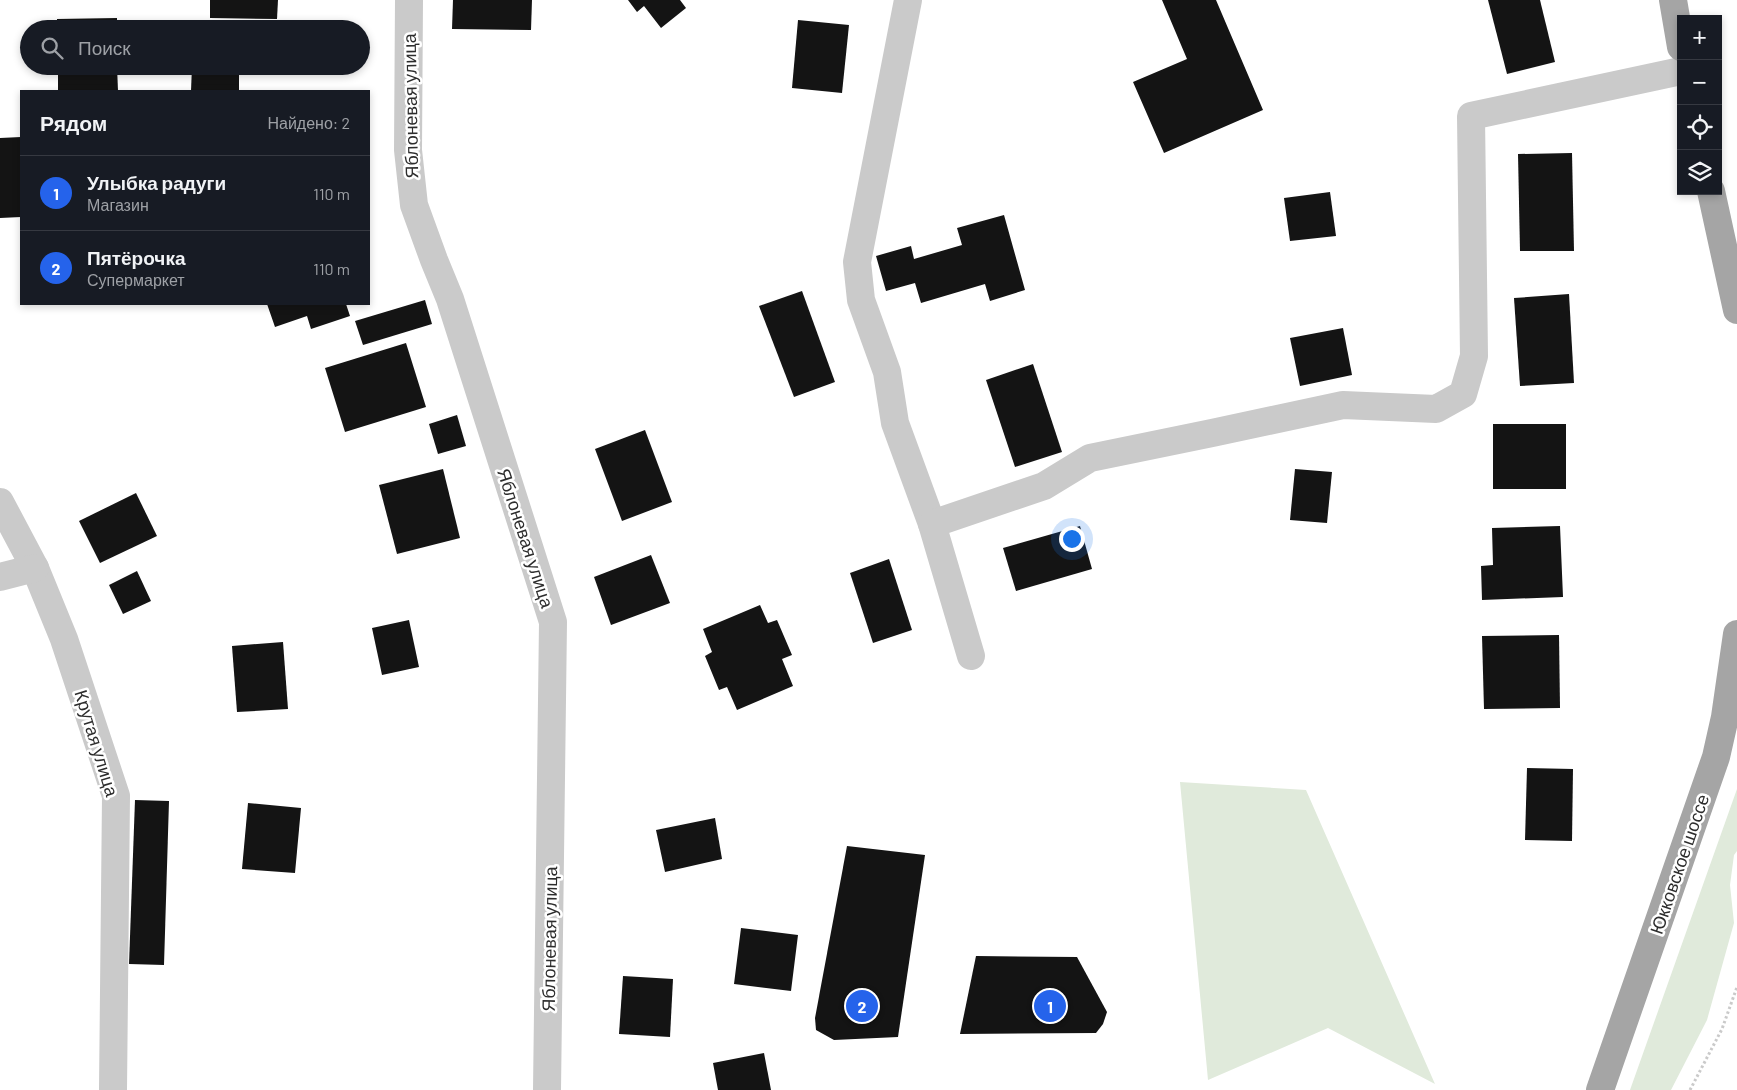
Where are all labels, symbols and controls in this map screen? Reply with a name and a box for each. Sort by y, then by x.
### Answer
map controls [1677,15,1722,195]
button: + [1677,15,1722,60]
search box [20,20,370,75]
street label: Яблоневая улица [398,32,422,179]
icon: search [38,34,66,62]
text: Поиск [78,36,131,59]
button: − [1677,60,1722,105]
button: locate [1677,105,1722,150]
text: Рядом [40,110,107,135]
text: Найдено: 2 [267,113,350,132]
button: layers [1677,150,1722,195]
text: Улыбка радуги [87,171,226,194]
text: 1 [53,184,59,203]
text: 110 m [313,184,350,203]
text: Магазин [87,195,149,214]
text: Пятёрочка [87,246,185,269]
text: 2 [52,259,60,278]
text: 110 m [313,259,350,278]
text: Супермаркет [87,270,185,289]
street label: Яблоневая улица [493,465,559,611]
your location [1059,526,1085,552]
street label: Крутая улица [70,687,124,800]
street label: Юкковское шоссе [1645,791,1713,937]
street label: Яблоневая улица [537,865,561,1012]
pin: 2 [846,987,878,1025]
pin: 1 [1034,987,1066,1025]

